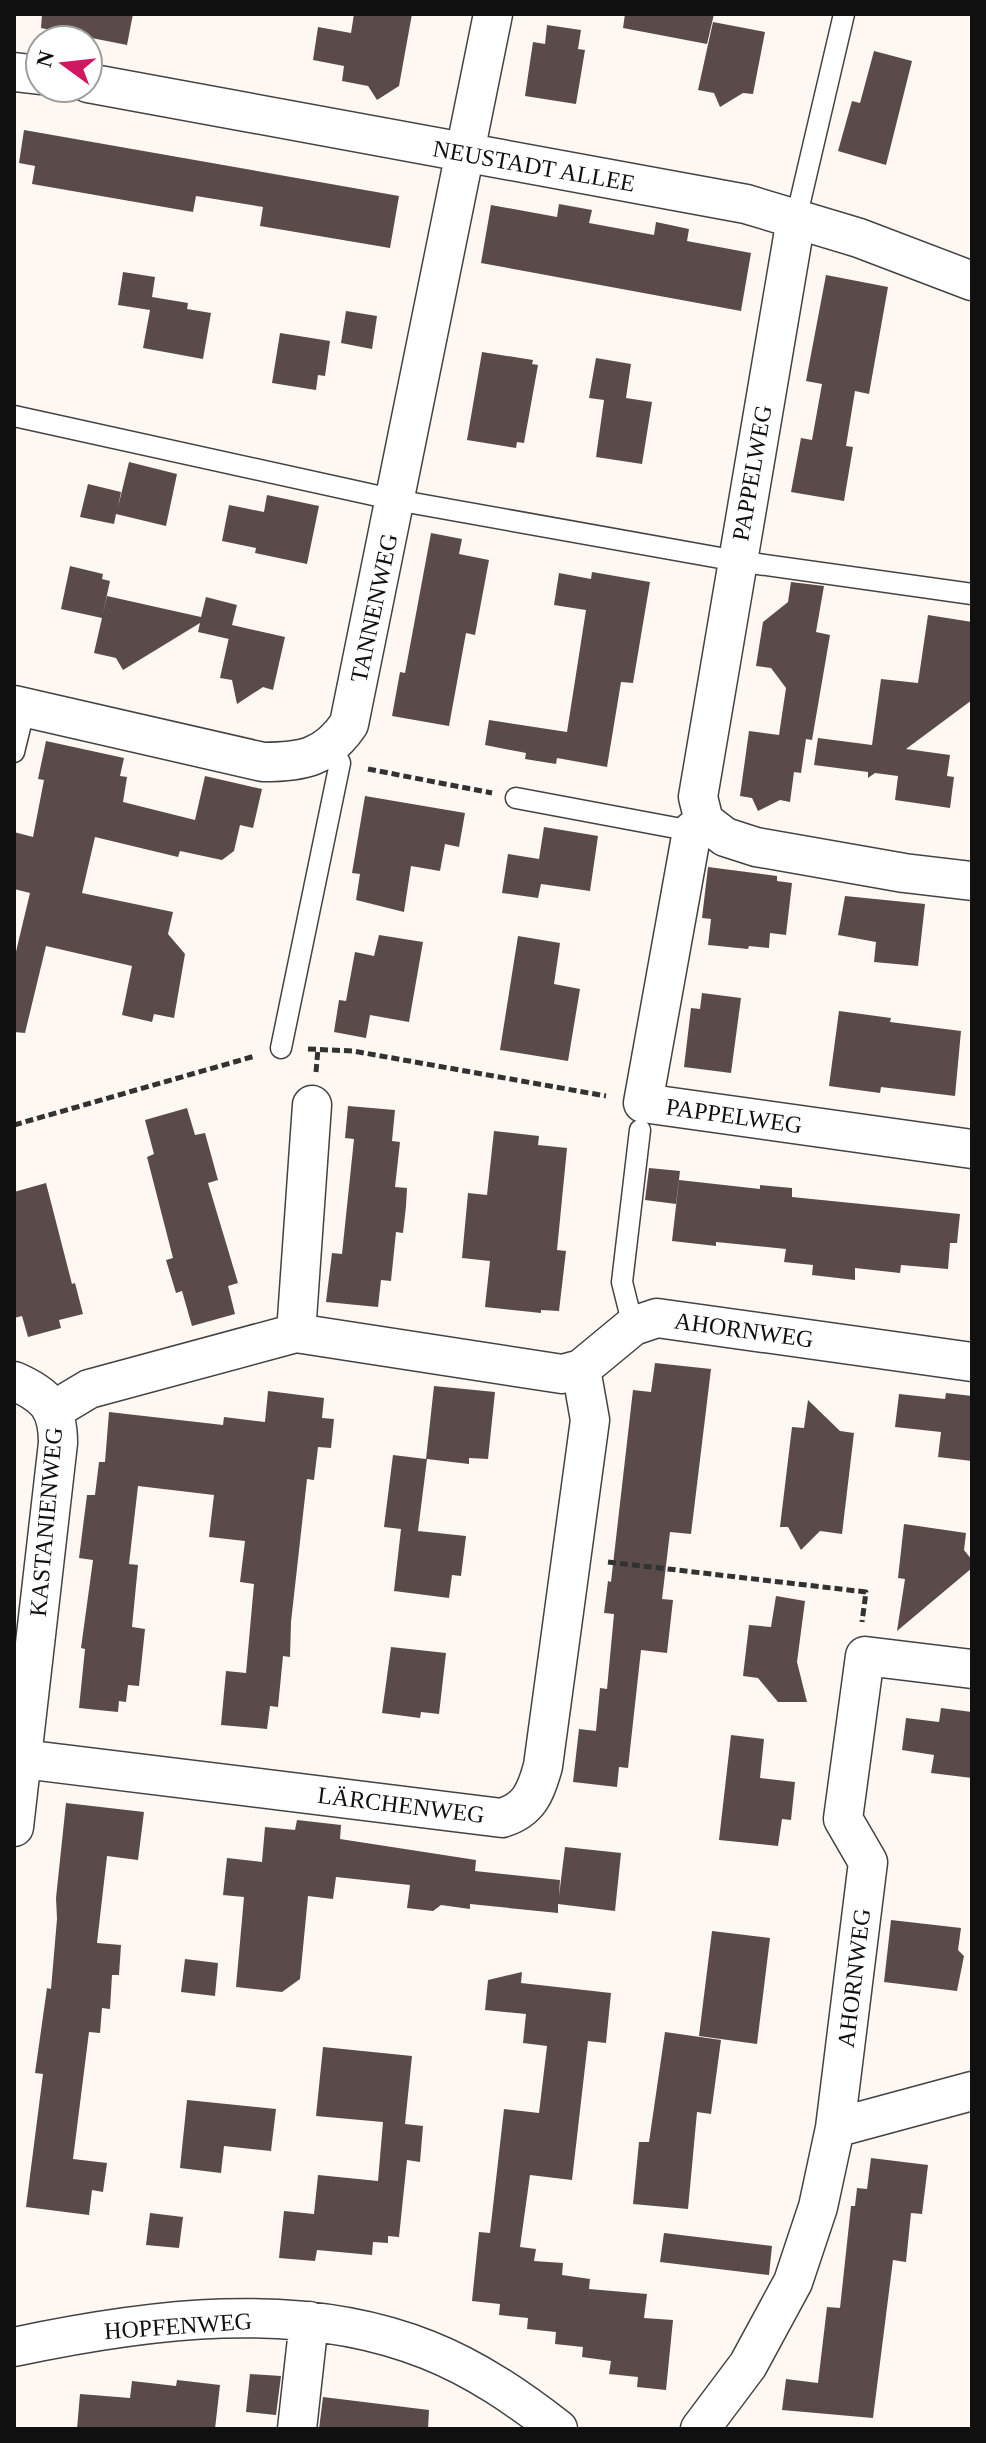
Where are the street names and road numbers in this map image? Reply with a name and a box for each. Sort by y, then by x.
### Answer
street label: NEUSTADT ALLEE [431,135,637,197]
street label: PAPPELWEG [727,403,777,543]
street label: TANNENWEG [346,531,402,685]
street label: PAPPELWEG [664,1094,804,1138]
street label: AHORNWEG [673,1307,815,1353]
street label: KASTANIENWEG [25,1426,67,1618]
street label: LÄRCHENWEG [316,1782,486,1828]
street label: AHORNWEG [833,1907,875,2049]
street label: HOPFENWEG [103,2308,253,2344]

